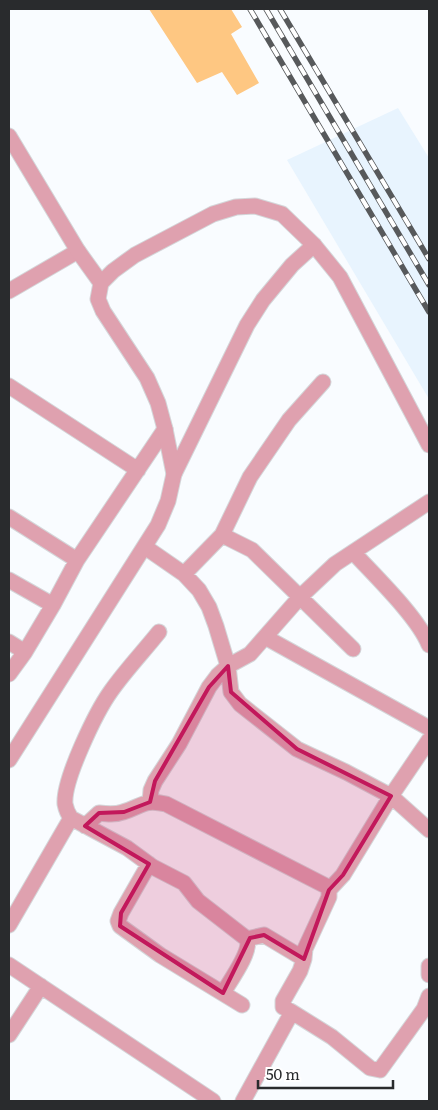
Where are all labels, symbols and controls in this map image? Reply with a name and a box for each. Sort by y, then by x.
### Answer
scale bar [258,1058,393,1090]
text: 50 m [266,1062,300,1085]

